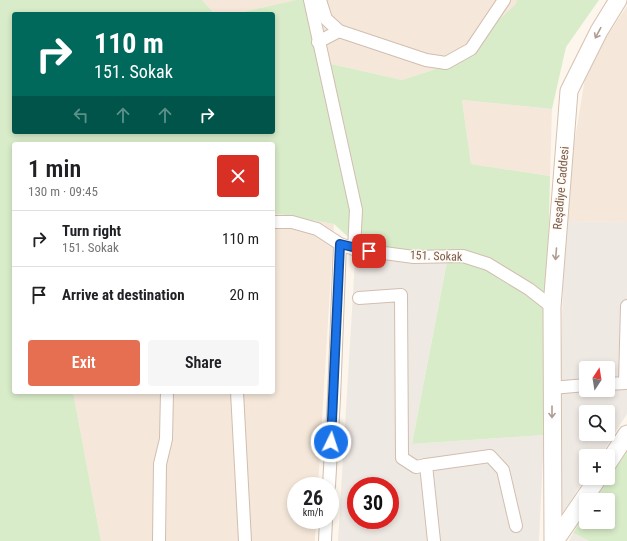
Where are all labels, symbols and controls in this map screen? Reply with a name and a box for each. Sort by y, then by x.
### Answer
text: 110 m [94,27,164,60]
one-way arrow [594,27,601,39]
icon: right [28,28,80,80]
text: 151. Sokak [94,61,173,82]
icon: left [70,104,92,126]
icon: ahead [112,104,134,126]
icon: ahead [154,104,176,126]
icon: right [196,104,218,126]
street label: Reşadiye Caddesi [550,146,572,230]
text: 1 min [28,155,81,183]
button: close [217,155,259,197]
text: 130 m · 09:45 [28,184,98,199]
text: Turn right [62,222,121,240]
icon: right [28,228,50,250]
text: 110 m [222,230,259,248]
pin [352,234,386,268]
text: 151. Sokak [62,240,119,255]
icon: arrive [358,240,380,262]
one-way arrow [553,247,560,260]
street label: 151. Sokak [410,248,463,264]
icon: arrive [28,284,50,306]
text: Arrive at destination [62,286,185,304]
text: 20 m [229,286,259,304]
button: Exit [28,340,140,386]
button: Share [148,340,259,386]
north arrow [579,361,615,397]
map controls [579,361,615,529]
one-way arrow [548,405,556,418]
button: search [579,405,615,441]
position arrow [310,421,352,463]
button: + [579,449,615,485]
speed limit sign: 30 [347,477,399,529]
text: 26 [303,486,323,510]
button: − [579,493,615,529]
text: km/h [303,507,323,518]

